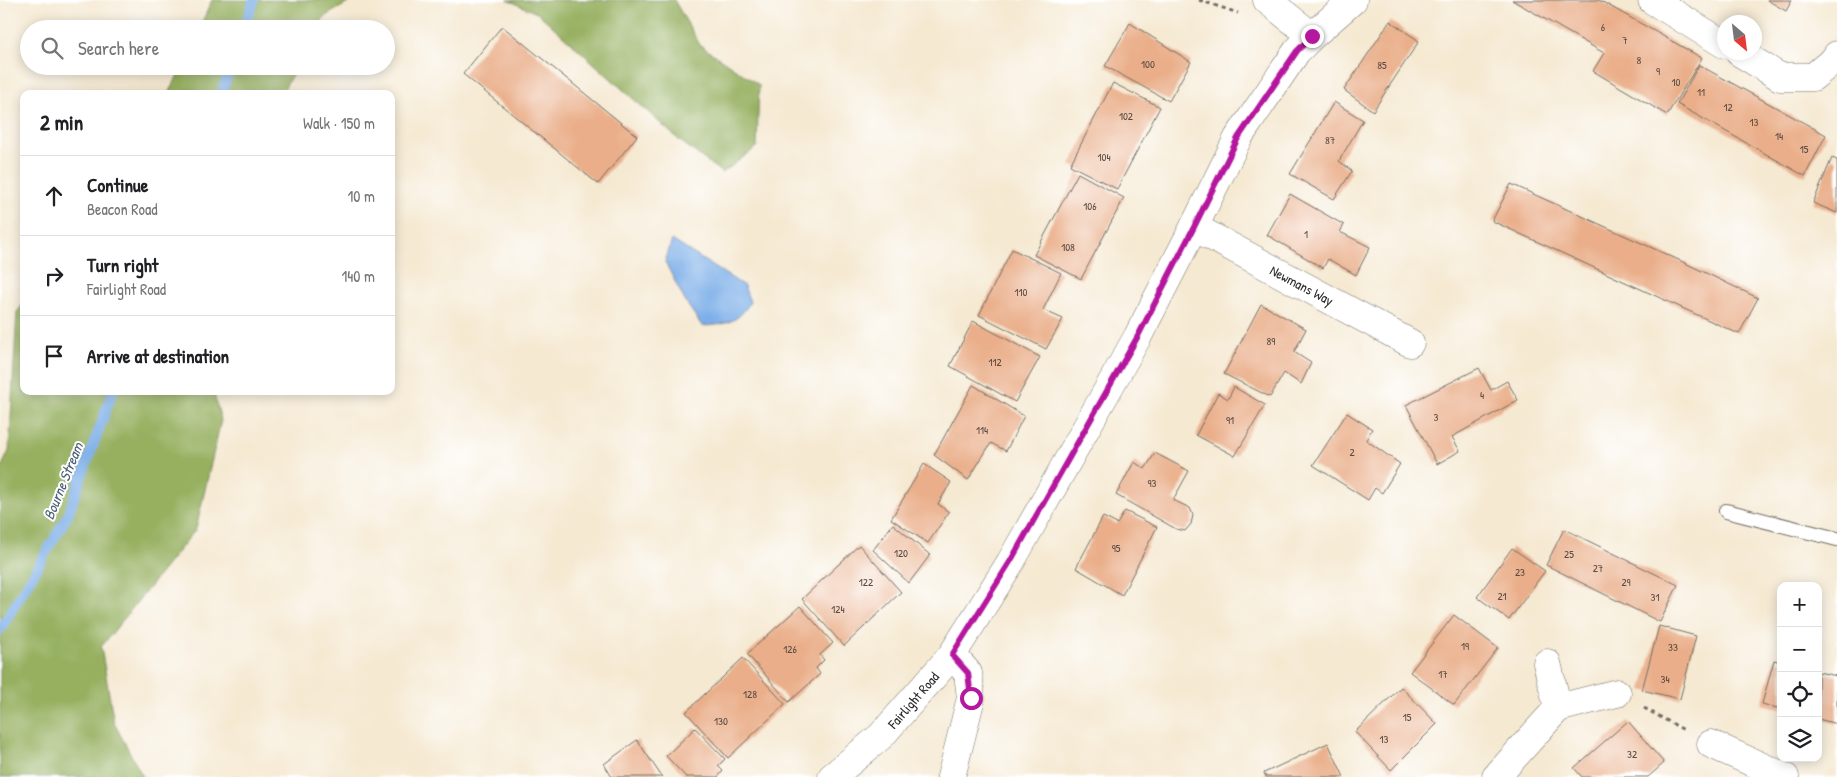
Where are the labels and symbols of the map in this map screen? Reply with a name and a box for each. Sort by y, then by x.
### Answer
north arrow [1717,15,1762,60]
house number: 6 [1601,20,1606,34]
route end [1301,25,1324,48]
house number: 7 [1622,33,1628,47]
house number: 8 [1637,53,1642,67]
house number: 100 [1141,57,1155,71]
house number: 85 [1377,58,1387,72]
house number: 9 [1656,64,1660,78]
house number: 10 [1672,75,1681,89]
house number: 11 [1697,85,1705,99]
house number: 12 [1723,100,1733,114]
house number: 102 [1119,109,1133,123]
house number: 13 [1750,115,1759,129]
house number: 14 [1775,129,1783,143]
house number: 87 [1325,133,1335,147]
house number: 15 [1800,142,1809,156]
house number: 104 [1097,150,1111,164]
house number: 106 [1083,199,1097,213]
house number: 1 [1304,227,1308,241]
house number: 108 [1061,240,1075,254]
street label: Newmans Way [1266,260,1337,311]
house number: 110 [1015,285,1028,299]
house number: 89 [1267,334,1275,348]
house number: 112 [988,355,1002,369]
house number: 4 [1480,388,1484,402]
house number: 3 [1434,410,1439,424]
house number: 91 [1226,413,1234,427]
house number: 114 [976,423,988,437]
water label: Bourne Stream [38,439,88,523]
house number: 2 [1349,445,1355,459]
house number: 93 [1148,476,1157,490]
house number: 95 [1112,541,1121,555]
house number: 120 [894,546,908,560]
house number: 25 [1564,547,1574,561]
house number: 27 [1593,561,1603,575]
house number: 23 [1515,565,1525,579]
house number: 122 [859,575,873,589]
house number: 29 [1621,575,1631,589]
house number: 21 [1497,589,1507,603]
house number: 31 [1651,590,1659,604]
house number: 124 [831,602,845,616]
house number: 19 [1461,639,1469,653]
house number: 33 [1668,640,1678,654]
house number: 126 [783,642,797,656]
street label: Fairlight Road [882,667,944,734]
house number: 17 [1438,667,1448,681]
house number: 34 [1660,672,1670,686]
house number: 128 [743,687,757,701]
route start [960,687,983,710]
house number: 15 [1403,710,1412,724]
house number: 130 [714,714,728,728]
house number: 13 [1380,732,1389,746]
house number: 32 [1627,747,1637,761]

